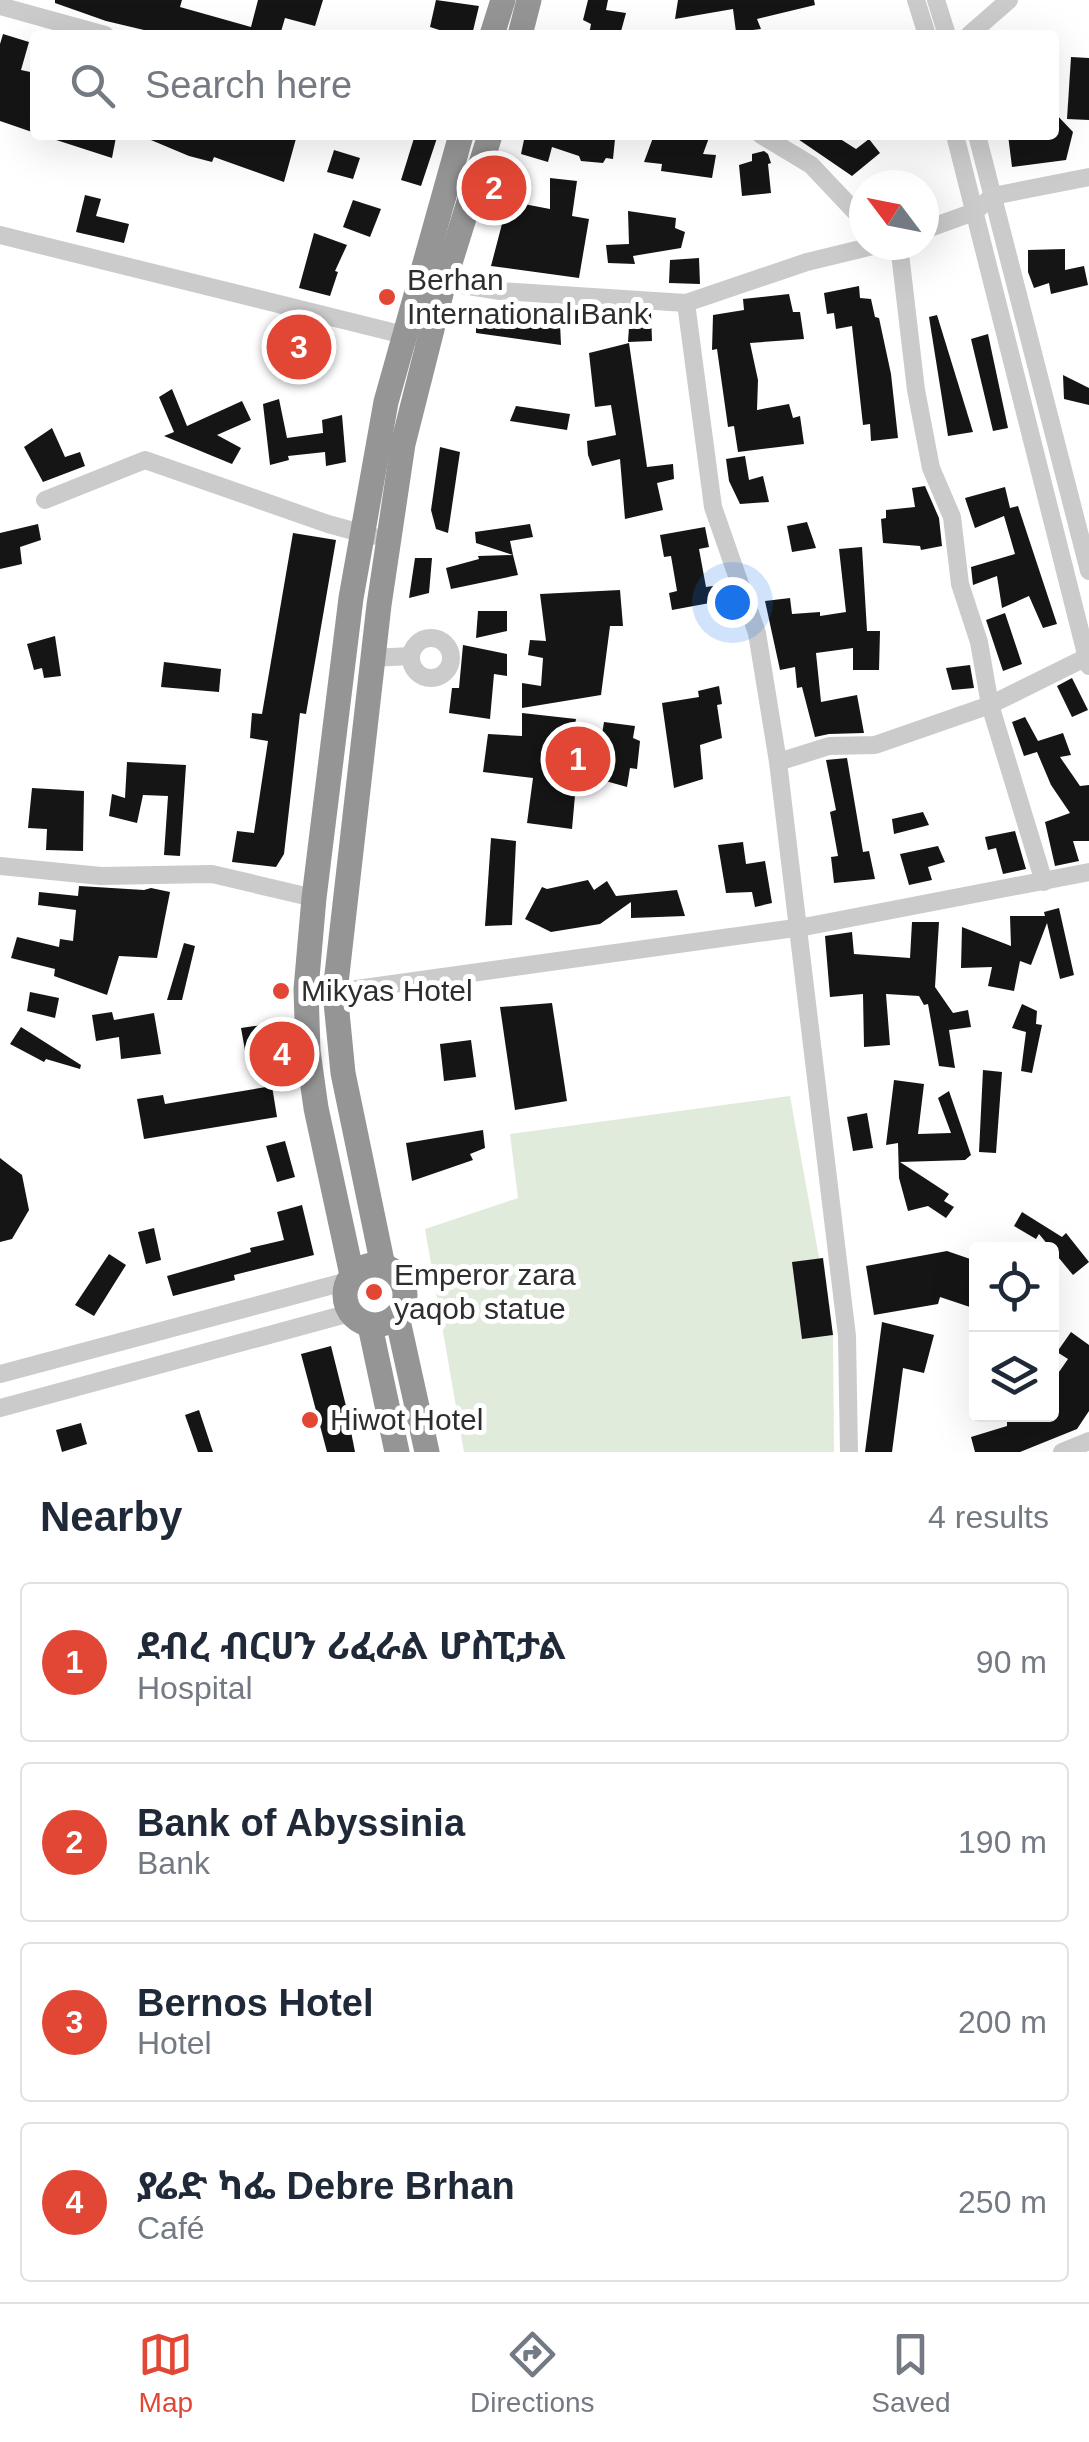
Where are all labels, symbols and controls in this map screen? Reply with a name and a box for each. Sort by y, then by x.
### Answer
search box [30,30,1059,140]
icon: search [65,58,120,113]
text: Search here [145,64,352,106]
pin: 2 [462,150,526,226]
north arrow [849,170,939,260]
place label: Berhan International Bank [407,263,650,330]
marker: Berhan International Bank [376,286,398,308]
pin: 3 [266,310,332,384]
your location [707,577,758,628]
pin: 1 [546,722,610,796]
place label: Mikyas Hotel [301,974,473,1007]
marker: Mikyas Hotel [270,980,292,1002]
pin: 4 [250,1016,314,1092]
map controls [969,1242,1059,1422]
button: locate [969,1242,1059,1332]
place label: Emperor zara yaqob statue [394,1258,576,1325]
marker: Emperor zara yaqob statue [363,1281,385,1303]
button: layers [969,1332,1059,1422]
place label: Hiwot Hotel [330,1403,483,1436]
marker: Hiwot Hotel [299,1409,321,1431]
text: Nearby [40,1493,182,1540]
text: 4 results [928,1499,1049,1535]
text: ደብረ ብርሀን ሪፈራል ሆስፒታል [137,1625,566,1667]
text: 1 [66,1644,83,1680]
text: 90 m [976,1644,1047,1680]
text: Hospital [137,1670,253,1706]
text: Bank of Abyssinia [137,1802,465,1844]
text: 2 [66,1824,83,1860]
text: 190 m [958,1824,1047,1860]
text: Bank [137,1845,210,1881]
text: Bernos Hotel [137,1982,373,2024]
text: 3 [66,2004,83,2040]
text: 200 m [958,2004,1047,2040]
text: Hotel [137,2025,212,2061]
text: ያሬድ ካፌ Debre Brhan [137,2165,515,2207]
text: 4 [66,2184,83,2220]
text: 250 m [958,2184,1047,2220]
text: Café [137,2210,205,2246]
tab: Map [138,2327,193,2419]
tab: Directions [470,2327,595,2419]
tab: Saved [871,2327,951,2419]

